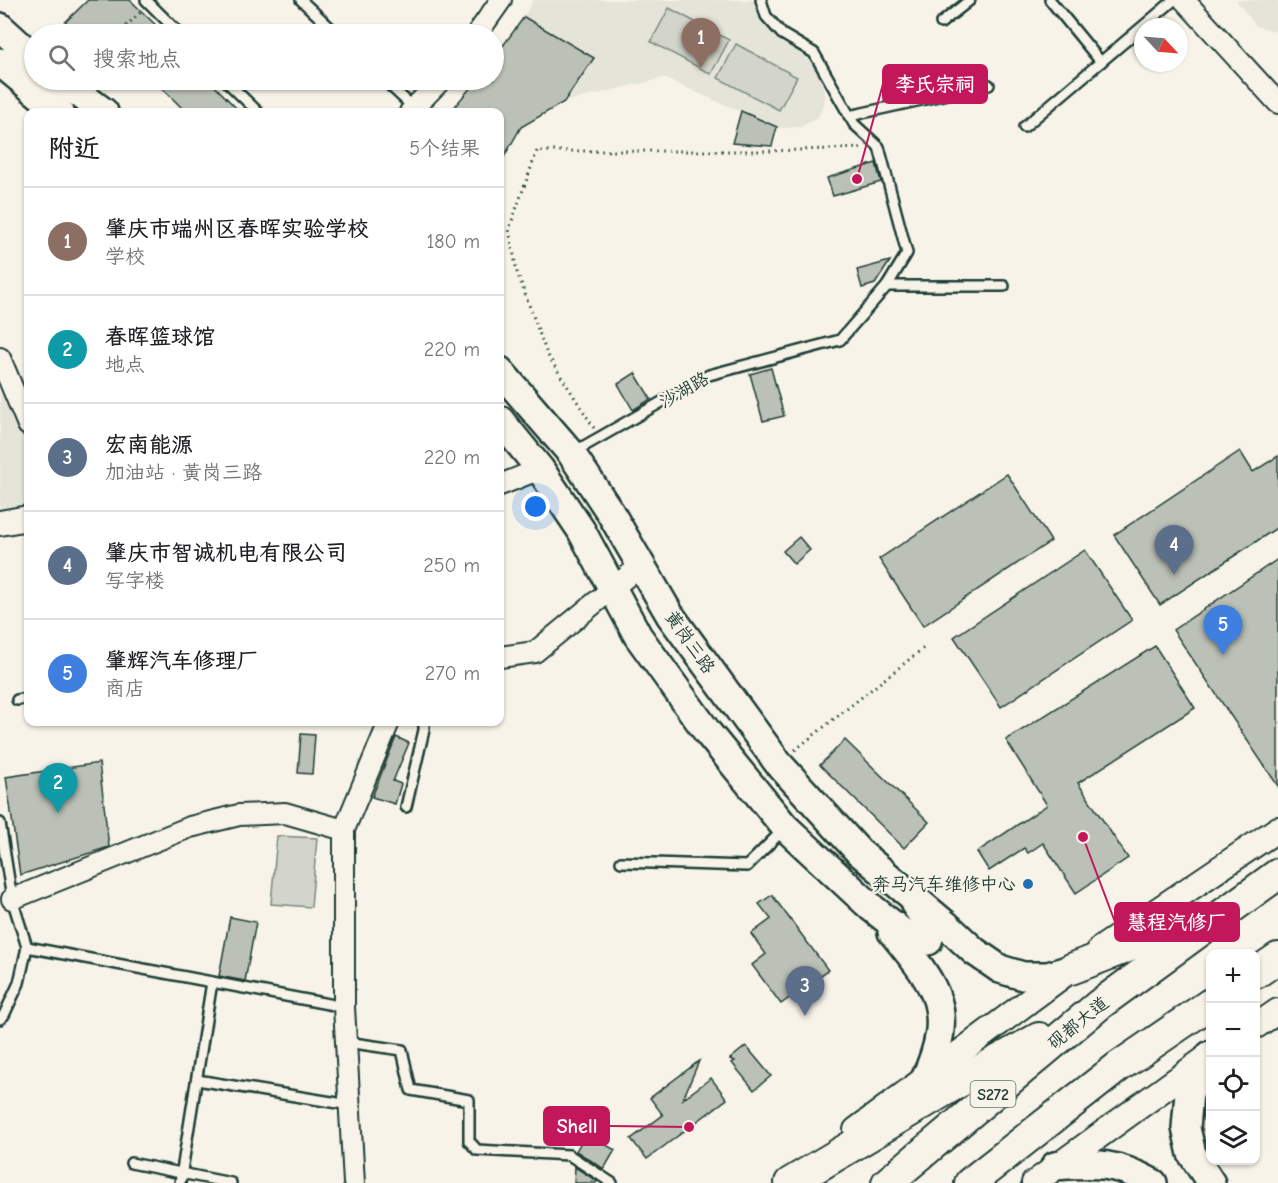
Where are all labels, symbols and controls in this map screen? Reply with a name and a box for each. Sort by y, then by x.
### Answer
north arrow [1134,18,1188,72]
pin: 1 [682,19,720,68]
search box [24,24,504,90]
icon: search [45,41,78,74]
text: 搜索地点 [93,46,181,72]
callout: 李氏宗祠 [883,65,987,103]
text: 李氏宗祠 [895,73,975,96]
text: 附近 [48,134,100,164]
text: 5个结果 [409,137,480,160]
text: 肇庆市端州区春晖实验学校 [105,216,369,242]
text: 1 [64,230,71,253]
text: 180 m [426,230,480,253]
text: 学校 [105,245,145,268]
text: 春晖篮球馆 [105,324,215,350]
text: 2 [63,338,72,361]
text: 220 m [424,338,480,361]
text: 地点 [105,353,145,376]
street label: 沙湖路 [656,368,713,413]
text: 宏南能源 [105,432,193,458]
text: 3 [63,446,72,469]
text: 220 m [424,446,480,469]
text: 加油站 · 黄岗三路 [105,461,262,484]
your location [521,492,550,521]
pin: 4 [1154,526,1194,575]
text: 肇庆市智诚机电有限公司 [105,540,347,566]
text: 4 [63,554,72,577]
text: 250 m [423,554,480,577]
text: 写字楼 [105,569,165,592]
pin: 5 [1204,606,1242,655]
street label: 黄岗三路 [660,607,719,678]
text: 肇辉汽车修理厂 [105,648,259,674]
text: 5 [62,662,73,685]
text: 270 m [425,662,480,685]
text: 商店 [105,677,145,700]
pin: 2 [38,764,78,813]
place label: 奔马汽车维修中心 [872,874,1016,895]
marker: 奔马汽车维修中心 [1021,877,1035,891]
callout: 慧程汽修厂 [1115,903,1239,941]
text: 慧程汽修厂 [1127,911,1227,934]
map controls [1206,949,1260,1165]
button: + [1206,949,1260,1003]
pin: 3 [786,966,824,1016]
street label: 砚都大道 [1044,993,1113,1054]
button: − [1206,1003,1260,1057]
button: locate [1206,1057,1260,1111]
road number: S272 [970,1081,1016,1107]
callout: Shell [544,1107,609,1145]
button: layers [1206,1111,1260,1165]
text: Shell [557,1115,597,1138]

